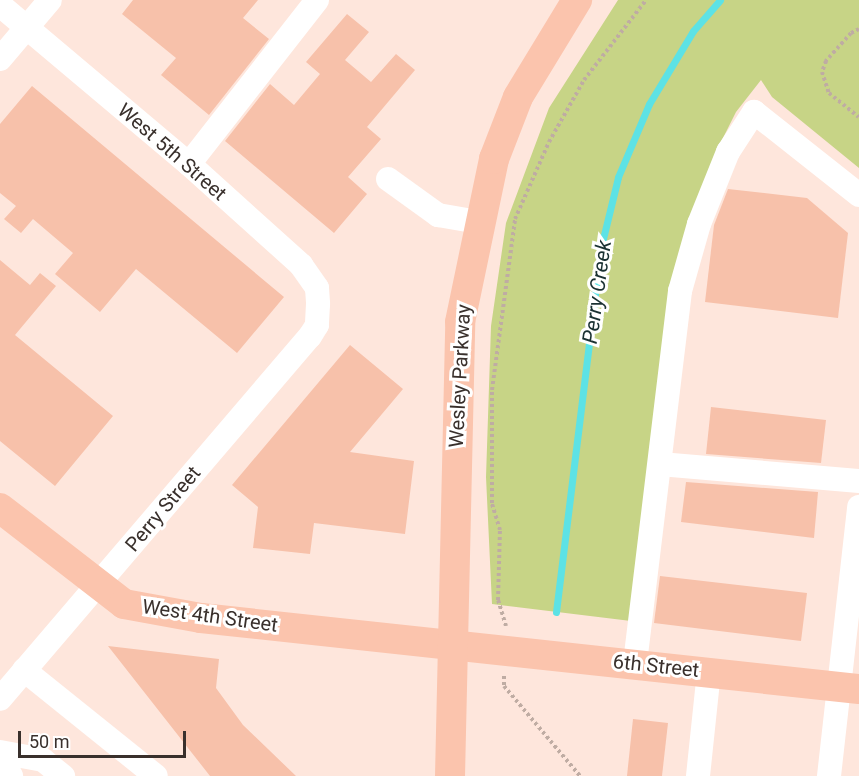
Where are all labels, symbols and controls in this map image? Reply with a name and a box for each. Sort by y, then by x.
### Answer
street label: West 5th Street [113,98,231,206]
water label: Perry Creek [577,239,617,345]
street label: Wesley Parkway [444,304,476,448]
street label: Perry Street [120,461,206,557]
street label: West 4th Street [141,595,279,637]
street label: 6th Street [612,650,700,682]
scale bar [21,719,189,757]
text: 50 m [29,731,69,752]

